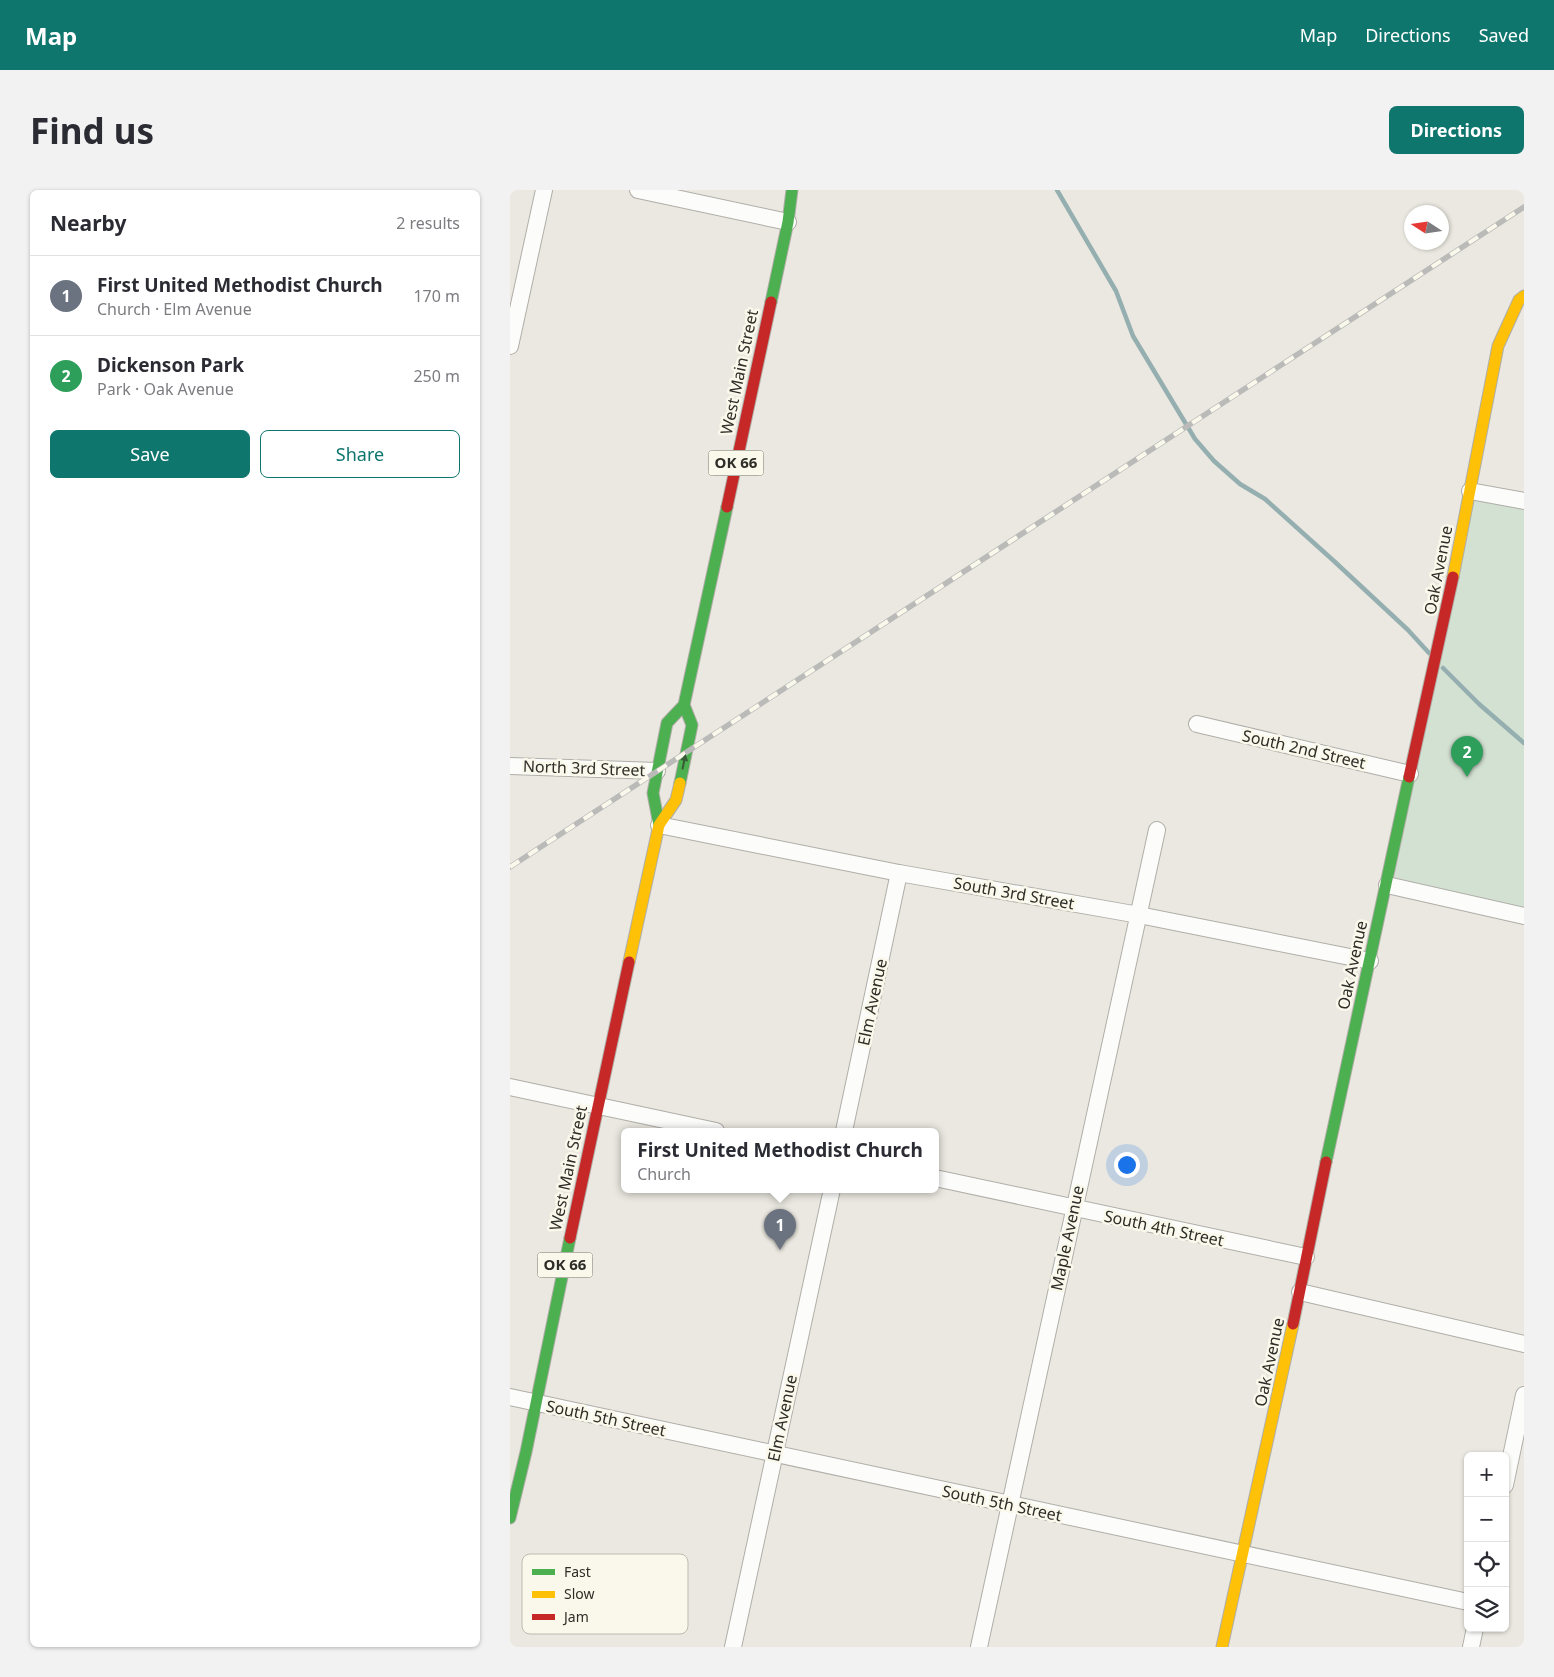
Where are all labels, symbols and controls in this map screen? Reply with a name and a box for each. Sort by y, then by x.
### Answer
text: Map [25,19,77,52]
text: Map [1300,23,1337,47]
text: Directions [1365,23,1451,47]
text: Saved [1479,23,1529,47]
button: Directions [1389,106,1524,154]
text: Find us [30,107,154,154]
north arrow [1404,205,1449,250]
text: Nearby [50,209,126,237]
text: 2 results [396,212,460,234]
text: First United Methodist Church [97,272,383,298]
text: 1 [61,285,71,307]
text: 170 m [413,285,460,307]
text: Church · Elm Avenue [97,298,252,320]
street label: West Main Street [715,307,763,437]
text: Dickenson Park [97,352,244,378]
text: 2 [61,365,71,387]
text: 250 m [413,365,460,387]
text: Park · Oak Avenue [97,378,234,400]
button: Save [50,430,250,478]
button: Share [260,430,460,478]
road number: OK 66 [708,450,764,476]
street label: Oak Avenue [1419,524,1457,616]
street label: South 2nd Street [1240,724,1368,774]
pin: 2 [1451,736,1483,777]
street label: North 3rd Street [522,755,646,781]
one-way arrow [680,755,688,770]
street label: South 3rd Street [952,872,1076,914]
street label: Oak Avenue [1332,919,1372,1011]
street label: Elm Avenue [852,957,892,1047]
street label: West Main Street [544,1103,592,1233]
popup [621,1128,939,1193]
text: First United Methodist Church [637,1137,923,1163]
your location [1114,1152,1140,1178]
text: Church [637,1163,691,1185]
street label: Maple Avenue [1045,1183,1089,1293]
street label: South 4th Street [1102,1205,1226,1251]
pin: 1 [764,1209,796,1250]
road number: OK 66 [538,1252,592,1278]
street label: Oak Avenue [1249,1316,1289,1408]
street label: Elm Avenue [762,1373,802,1463]
street label: South 5th Street [544,1395,668,1441]
map controls [1464,1452,1509,1632]
button: + [1464,1452,1509,1497]
street label: South 5th Street [940,1480,1064,1526]
button: − [1464,1497,1509,1542]
button: locate [1464,1542,1509,1587]
legend [522,1554,688,1634]
text: Fast [564,1562,591,1581]
text: Slow [564,1584,595,1603]
button: layers [1464,1587,1509,1632]
text: Jam [562,1607,589,1626]

